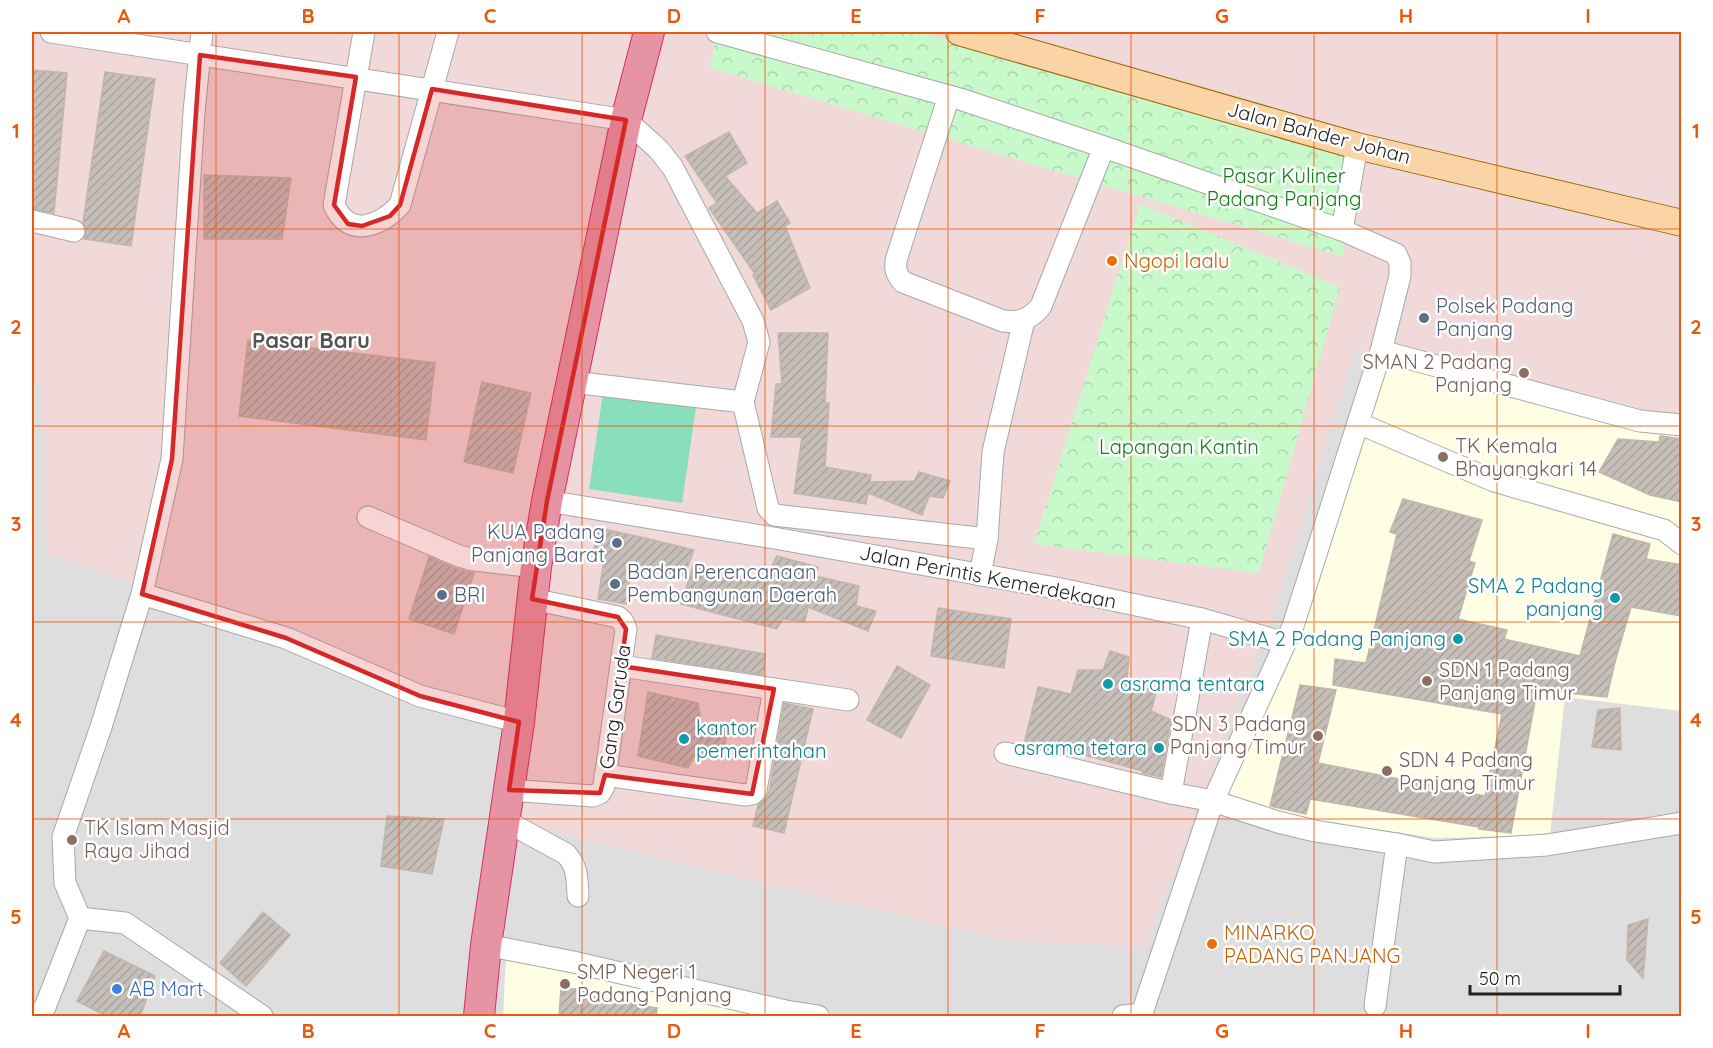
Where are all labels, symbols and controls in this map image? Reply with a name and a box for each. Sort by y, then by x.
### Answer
text: A [118,3,131,28]
text: B [301,3,315,28]
text: C [484,3,497,28]
text: D [667,3,681,28]
text: E [850,3,862,28]
text: F [1034,3,1046,28]
text: G [1215,3,1229,28]
text: H [1399,3,1413,28]
text: I [1585,3,1591,28]
street label: Jalan Bahder Johan [1225,96,1414,169]
text: 1 [12,118,20,143]
text: 1 [1692,118,1700,143]
park label: Pasar Kuliner Padang Panjang [1207,163,1361,211]
place label: Ngopi laalu [1124,248,1230,273]
marker: Ngopi laalu [1105,254,1119,268]
place label: Polsek Padang Panjang [1436,293,1573,341]
marker: Polsek Padang Panjang [1417,311,1431,325]
text: 2 [10,314,22,339]
text: 2 [1690,314,1702,339]
district label: Pasar Baru [252,326,370,354]
place label: SMAN 2 Padang Panjang [1363,349,1512,397]
marker: SMAN 2 Padang Panjang [1517,366,1531,380]
place label: TK Kemala Bhayangkari 14 [1455,433,1597,481]
park label: Lapangan Kantin [1099,434,1259,459]
marker: TK Kemala Bhayangkari 14 [1436,450,1450,464]
text: 3 [11,511,21,536]
text: 3 [1691,511,1701,536]
place label: KUA Padang Panjang Barat [471,519,605,567]
marker: KUA Padang Panjang Barat [610,536,624,550]
street label: Jalan Perintis Kemerdekaan [858,539,1119,614]
place label: Badan Perencanaan Pembangunan Daerah [627,559,837,607]
place label: SMA 2 Padang panjang [1468,573,1603,621]
marker: Badan Perencanaan Pembangunan Daerah [608,577,622,591]
place label: BRI [454,582,485,607]
marker: BRI [435,588,449,602]
marker: SMA 2 Padang panjang [1608,591,1622,605]
place label: SMA 2 Padang Panjang [1229,626,1446,651]
marker: SMA 2 Padang Panjang [1451,632,1465,646]
street label: Gang Garuda [593,643,636,771]
place label: SDN 1 Padang Panjang Timur [1439,657,1575,705]
place label: asrama tentara [1120,671,1265,696]
marker: SDN 1 Padang Panjang Timur [1420,674,1434,688]
marker: asrama tentara [1101,677,1115,691]
text: 4 [10,707,22,732]
text: 4 [1690,707,1702,732]
place label: SDN 3 Padang Panjang Timur [1170,711,1306,759]
place label: kantor pemerintahan [696,715,826,763]
marker: SDN 3 Padang Panjang Timur [1311,729,1325,743]
marker: kantor pemerintahan [677,732,691,746]
place label: asrama tetara [1014,735,1147,760]
marker: asrama tetara [1152,741,1166,755]
place label: SDN 4 Padang Panjang Timur [1399,747,1535,795]
marker: SDN 4 Padang Panjang Timur [1380,764,1394,778]
place label: TK Islam Masjid Raya Jihad [84,815,230,863]
marker: TK Islam Masjid Raya Jihad [65,833,79,847]
text: 5 [10,904,22,929]
text: 5 [1690,904,1702,929]
place label: MINARKO PADANG PANJANG [1224,920,1400,968]
marker: MINARKO PADANG PANJANG [1205,937,1219,951]
scale bar [1470,958,1620,996]
place label: SMP Negeri 1 Padang Panjang [577,959,732,1007]
text: 50 m [1479,967,1521,990]
place label: AB Mart [129,976,204,1001]
marker: SMP Negeri 1 Padang Panjang [558,977,572,991]
marker: AB Mart [110,982,124,996]
text: A [118,1018,131,1043]
text: B [301,1018,315,1043]
text: C [484,1018,497,1043]
text: D [667,1018,681,1043]
text: E [850,1018,862,1043]
text: F [1034,1018,1046,1043]
text: G [1215,1018,1229,1043]
text: H [1399,1018,1413,1043]
text: I [1585,1018,1591,1043]

